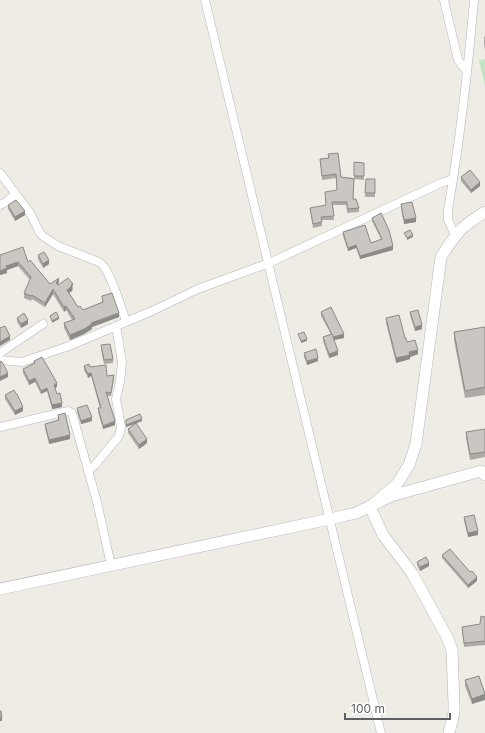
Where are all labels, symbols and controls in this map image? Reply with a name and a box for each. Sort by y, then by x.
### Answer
scale bar [345,695,450,721]
text: 100 m [351,701,385,716]

